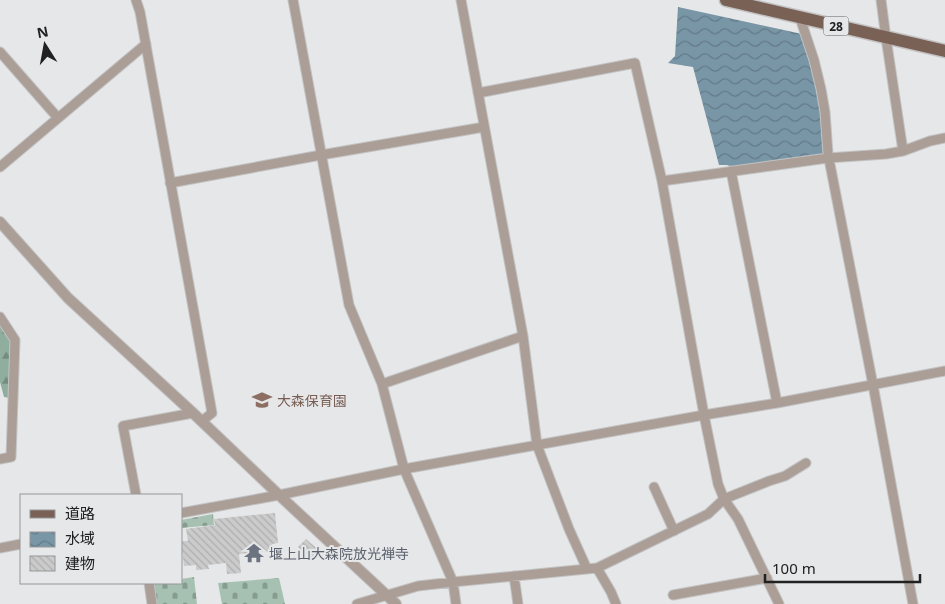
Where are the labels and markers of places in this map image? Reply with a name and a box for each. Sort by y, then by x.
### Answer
school or university icon: 大森保育園 [251,389,273,411]
place label: 大森保育園 [277,391,347,410]
temple icon: 堰上山大森院放光禅寺 [243,542,265,564]
place label: 堰上山大森院放光禅寺 [269,544,409,563]

